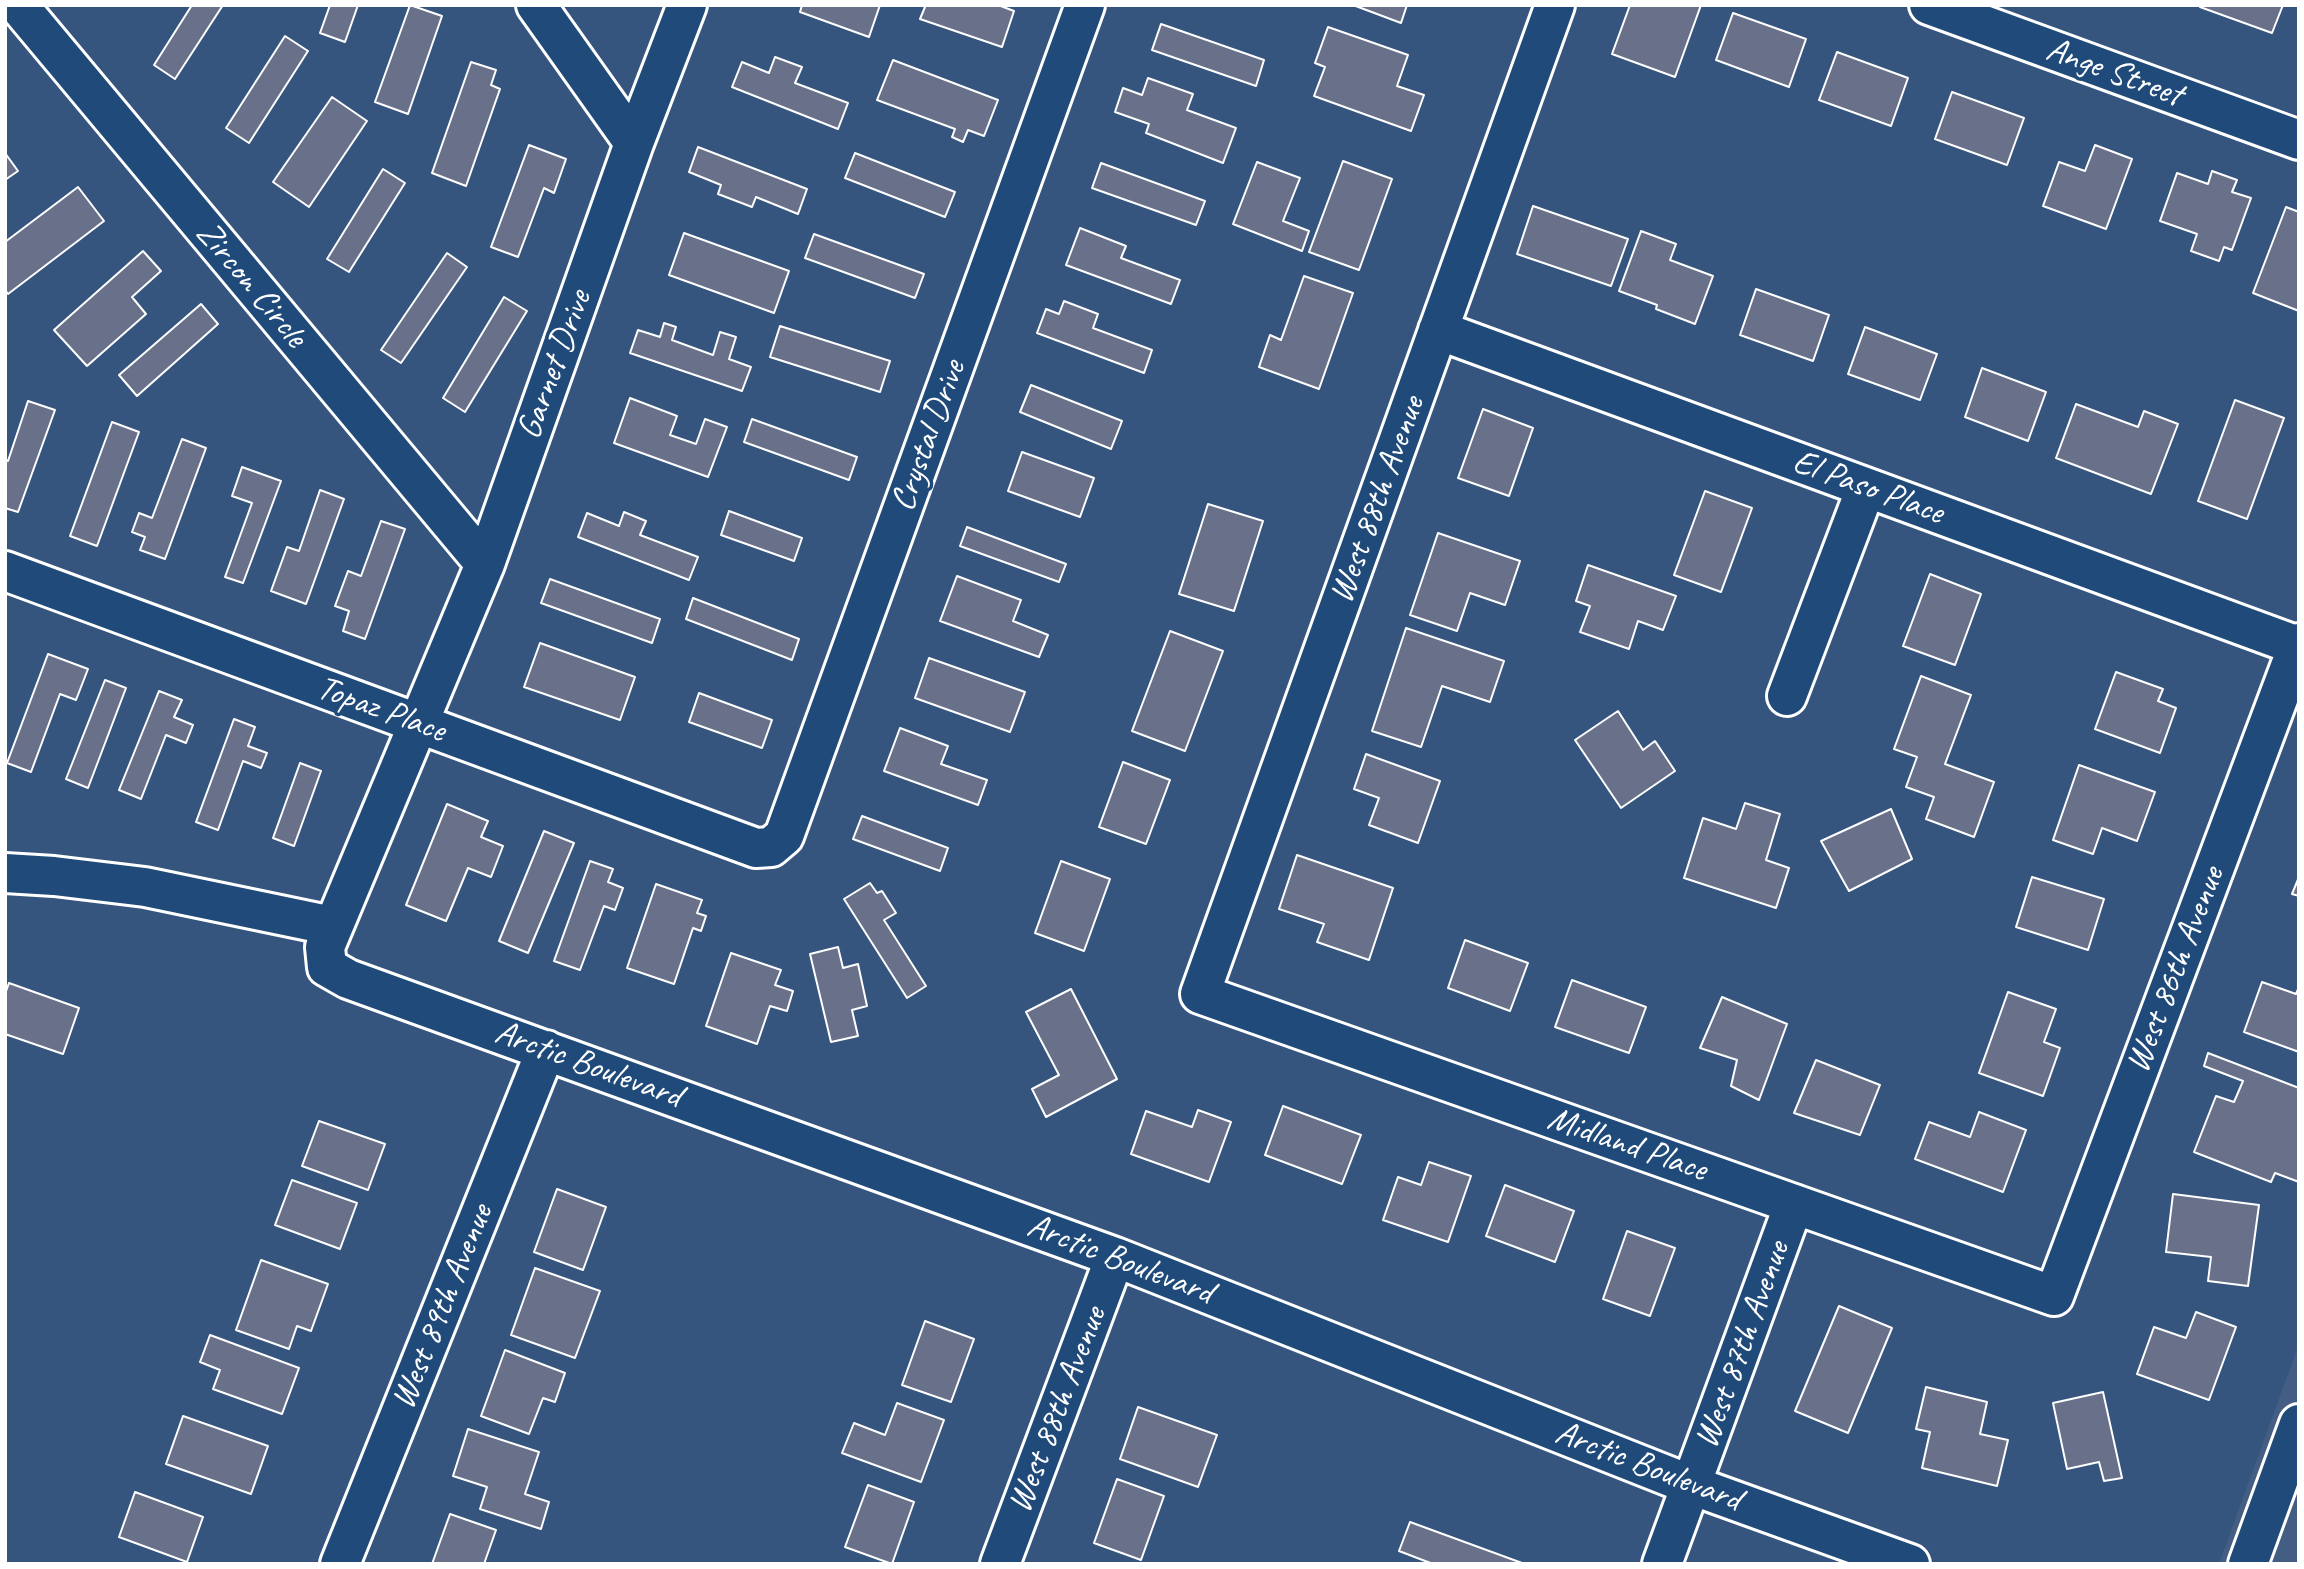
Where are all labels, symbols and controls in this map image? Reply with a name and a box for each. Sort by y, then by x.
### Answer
street label: Ange Street [2040,29,2188,117]
street label: Zircon Circle [186,213,316,357]
street label: Garnet Drive [509,285,601,445]
street label: Crystal Drive [882,355,976,517]
street label: West 88th Avenue [1321,391,1435,609]
street label: El Paso Place [1787,441,1949,535]
street label: Topaz Place [311,667,451,753]
street label: West 86th Avenue [2118,861,2234,1079]
street label: Arctic Boulevard [489,1012,687,1118]
street label: Midland Place [1542,1098,1712,1192]
street label: West 89th Avenue [383,1199,503,1415]
street label: Arctic Boulevard [1021,1205,1219,1315]
street label: West 87th Avenue [1686,1236,1800,1454]
street label: West 88th Avenue [1000,1301,1116,1519]
street label: Arctic Boulevard [1549,1412,1747,1522]

